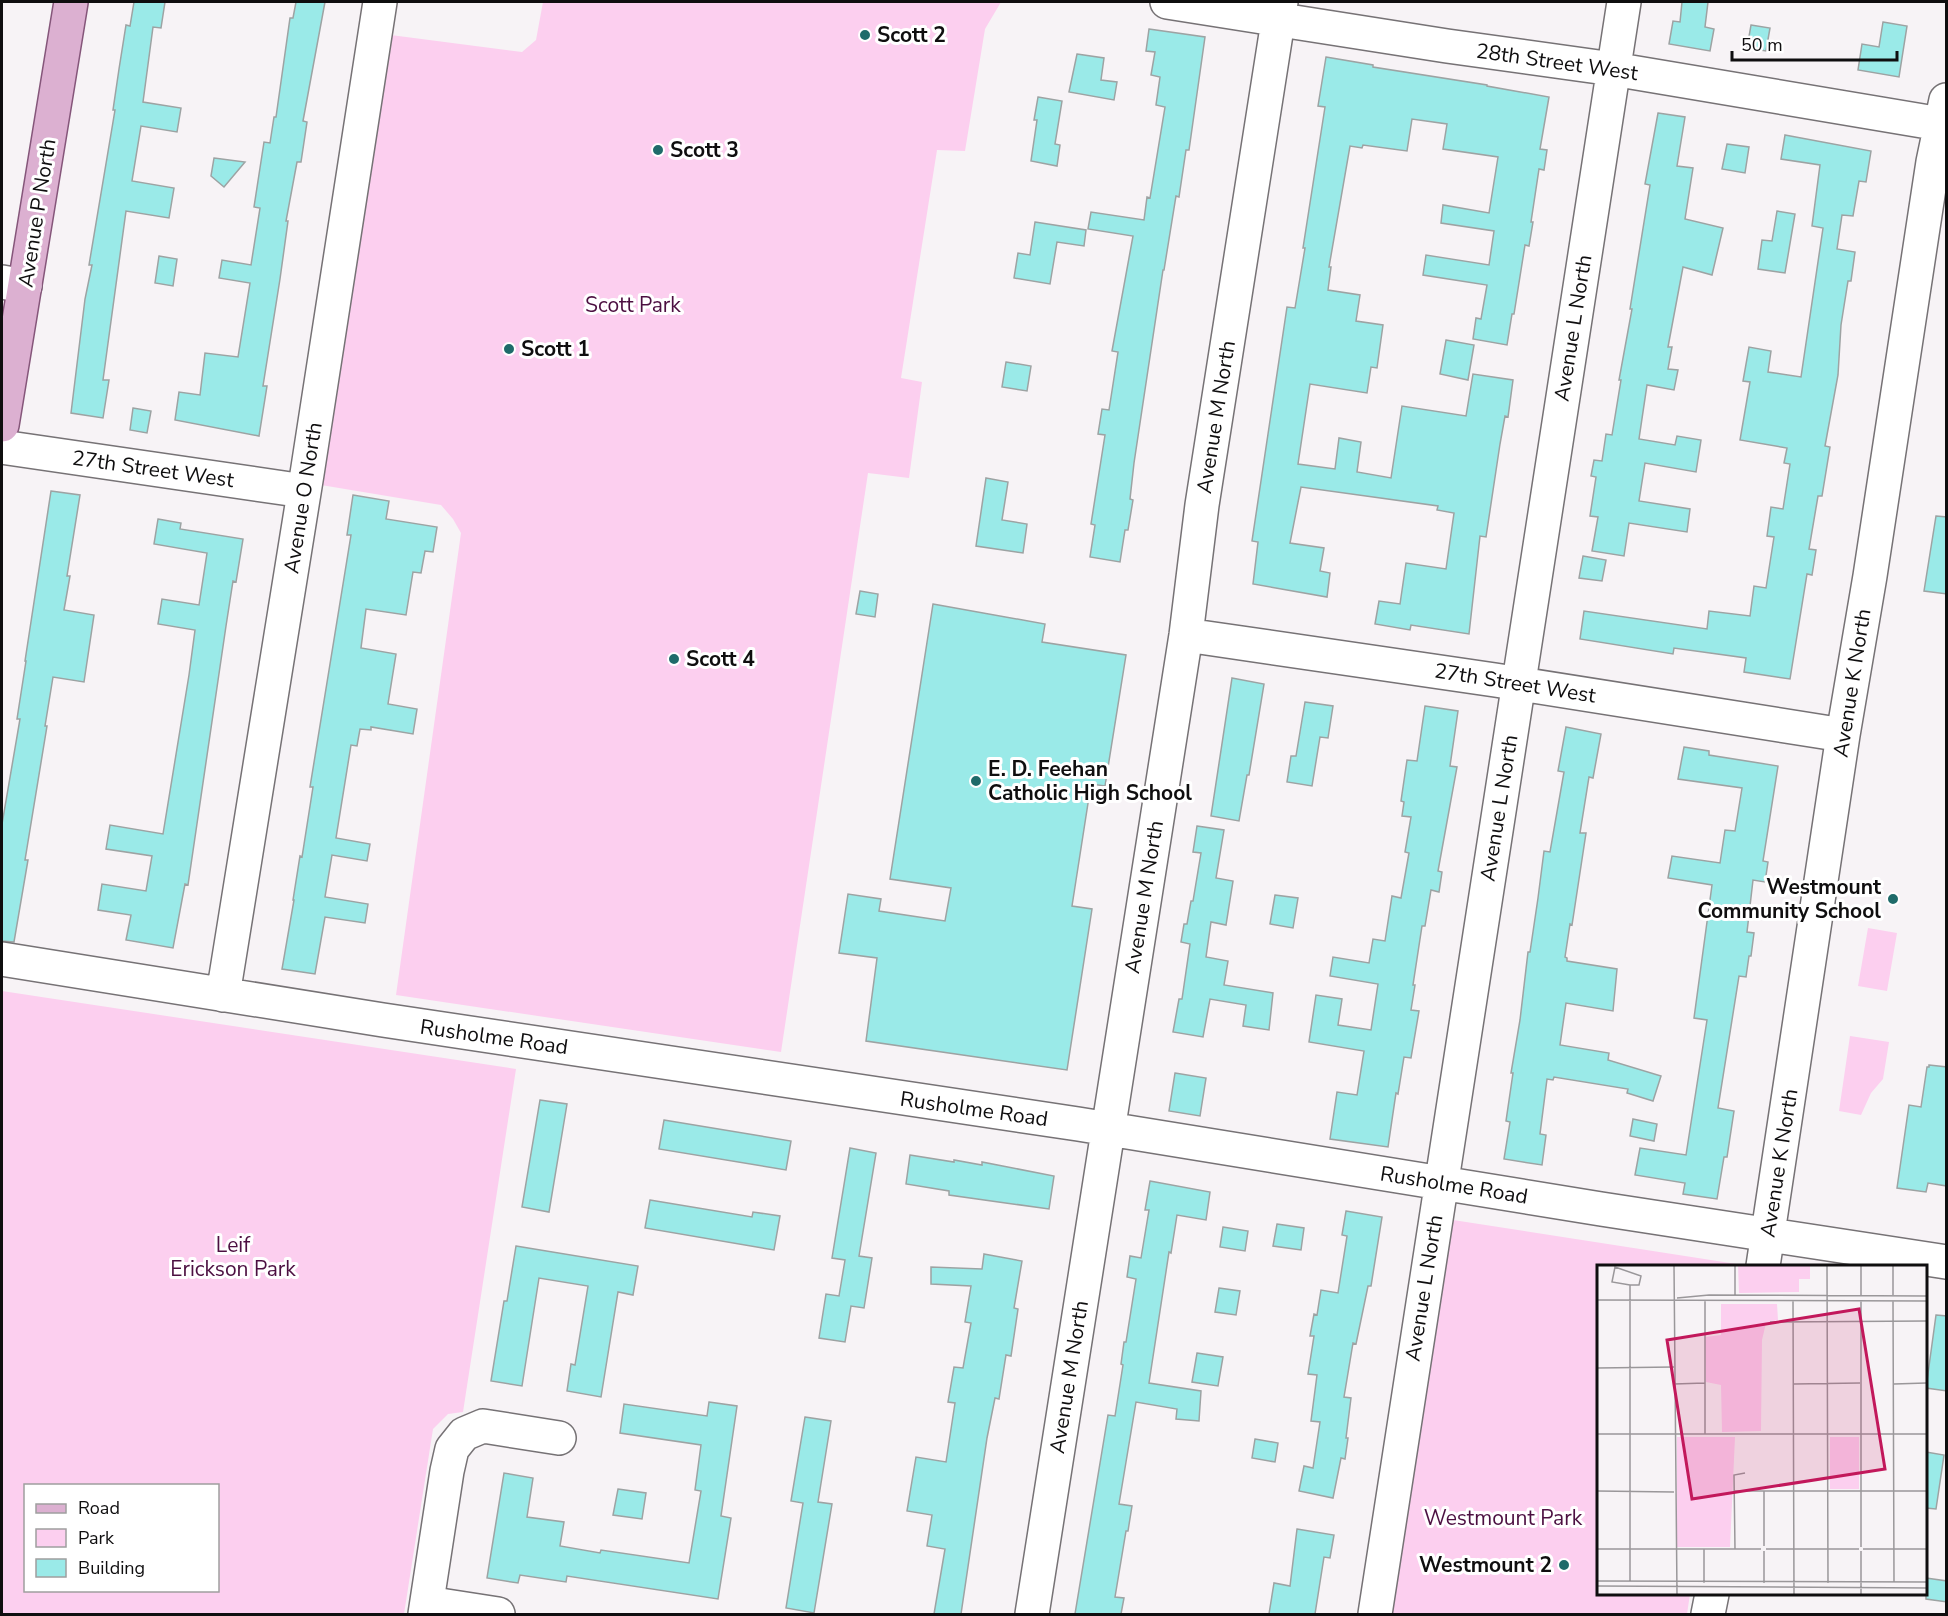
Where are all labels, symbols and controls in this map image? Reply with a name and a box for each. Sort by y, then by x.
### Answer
place label: Scott 2 [877,21,946,49]
scale bar [1732,24,1897,62]
marker: Scott 2 [858,28,872,42]
text: 50 m [1741,33,1783,57]
street label: 28th Street West [1474,37,1640,87]
place label: Scott 3 [670,136,739,164]
street label: Avenue P North [11,137,63,289]
marker: Scott 3 [651,143,665,157]
street label: Avenue L North [1548,253,1598,403]
park label: Scott Park [585,291,681,319]
place label: Scott 1 [521,335,590,363]
street label: Avenue M North [1190,338,1242,496]
marker: Scott 1 [502,342,516,356]
street label: Avenue O North [277,420,329,576]
street label: 27th Street West [70,444,236,494]
street label: Avenue K North [1826,607,1878,759]
place label: Scott 4 [686,645,755,673]
marker: Scott 4 [667,652,681,666]
street label: 27th Street West [1432,656,1598,710]
street label: Avenue L North [1474,733,1524,883]
place label: E. D. Feehan Catholic High School [988,755,1192,807]
marker: E. D. Feehan Catholic High School [969,774,983,788]
street label: Avenue M North [1118,818,1170,976]
place label: Westmount Community School [1697,873,1882,925]
marker: Westmount Community School [1886,892,1900,906]
street label: Rusholme Road [418,1013,570,1061]
street label: Rusholme Road [898,1085,1050,1133]
street label: Avenue K North [1753,1087,1805,1239]
street label: Rusholme Road [1378,1160,1530,1210]
street label: Avenue L North [1399,1213,1449,1363]
park label: Leif Erickson Park [170,1231,296,1283]
inset map [1597,1265,1927,1595]
street label: Avenue M North [1043,1298,1095,1456]
legend [24,1484,219,1592]
text: Road [78,1496,120,1520]
park label: Westmount Park [1424,1504,1583,1532]
text: Park [78,1526,115,1550]
place label: Westmount 2 [1419,1551,1552,1579]
text: Building [78,1556,145,1580]
marker: Westmount 2 [1557,1558,1571,1572]

